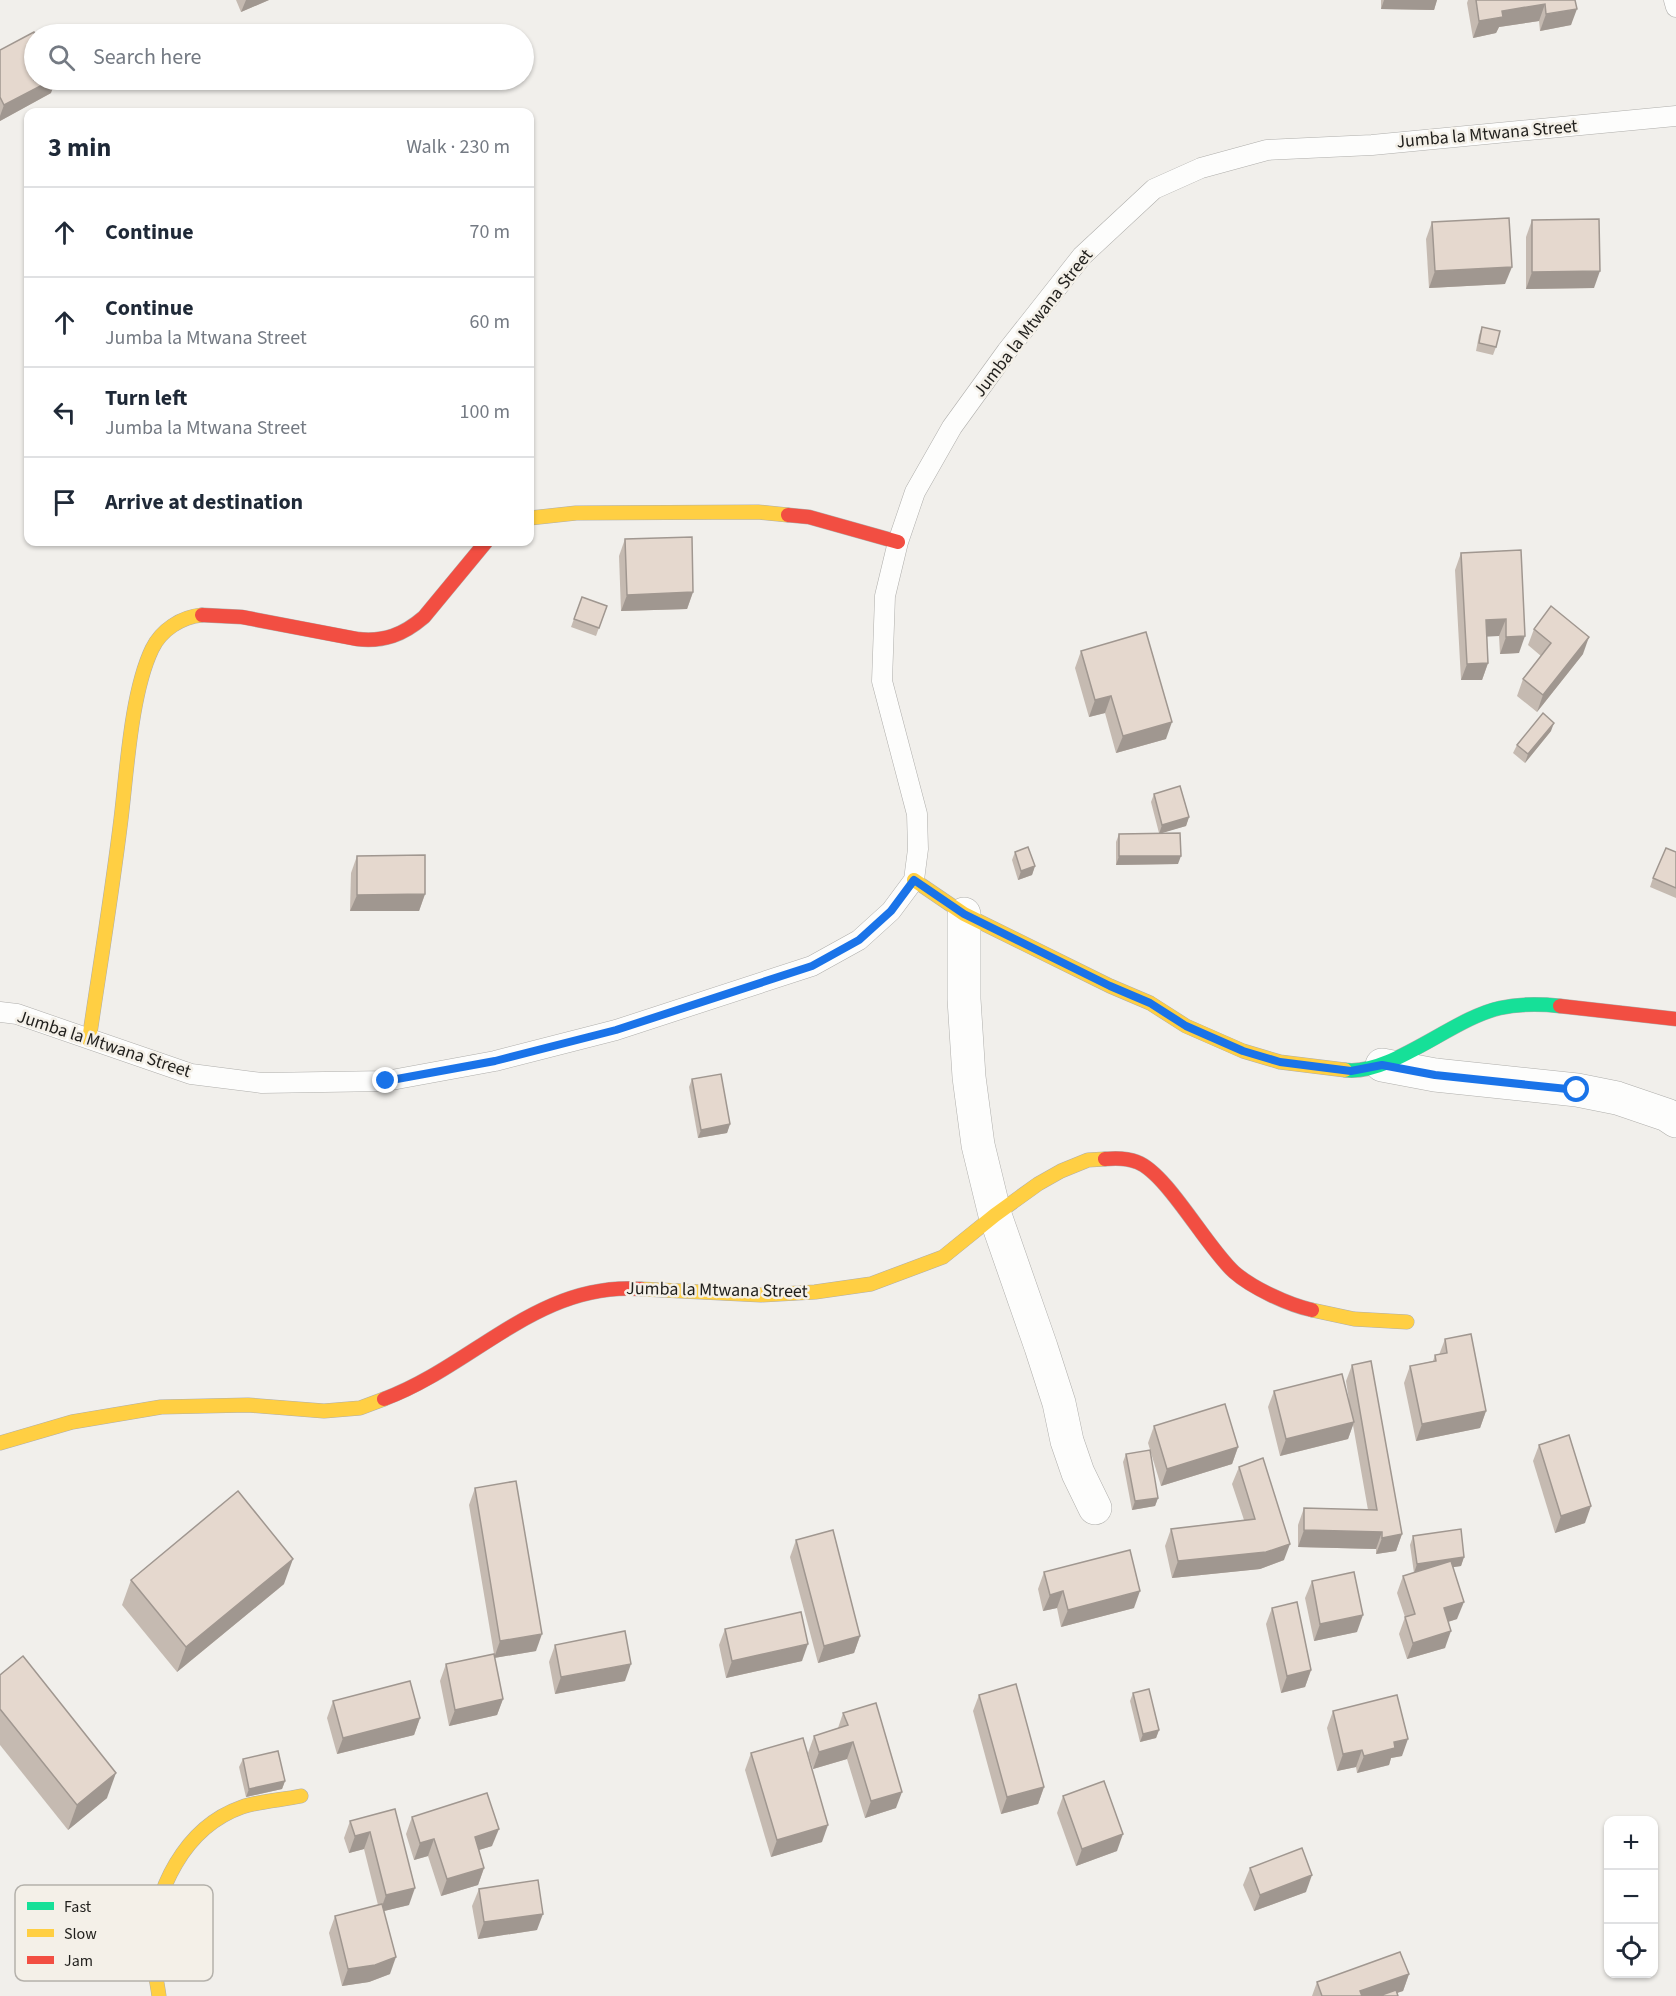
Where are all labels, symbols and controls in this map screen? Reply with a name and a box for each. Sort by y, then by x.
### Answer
search box [24,24,534,90]
icon: search [45,41,78,74]
text: Search here [93,41,201,73]
street label: Jumba la Mtwana Street [1395,114,1579,154]
text: 3 min [48,129,111,166]
text: Walk · 230 m [406,133,510,161]
icon: ahead [48,216,81,249]
text: Continue [105,216,194,248]
text: 70 m [470,218,510,246]
street label: Jumba la Mtwana Street [967,244,1099,402]
text: Continue [105,292,194,324]
icon: ahead [48,306,81,339]
text: 60 m [470,308,510,336]
text: Jumba la Mtwana Street [105,324,307,352]
text: Turn left [105,382,187,414]
icon: left [48,396,81,429]
text: 100 m [460,398,510,426]
text: Jumba la Mtwana Street [105,414,307,442]
icon: arrive [48,486,81,519]
text: Arrive at destination [105,486,303,518]
street label: Jumba la Mtwana Street [14,1004,194,1084]
route end [372,1067,398,1093]
route start [1563,1076,1589,1102]
street label: Jumba la Mtwana Street [626,1276,808,1304]
map controls [1604,1816,1658,1978]
button: + [1604,1816,1658,1870]
button: − [1604,1870,1658,1924]
legend [15,1885,213,1981]
text: Fast [64,1896,92,1918]
text: Slow [64,1923,97,1945]
button: locate [1604,1924,1658,1978]
text: Jam [64,1950,93,1972]

